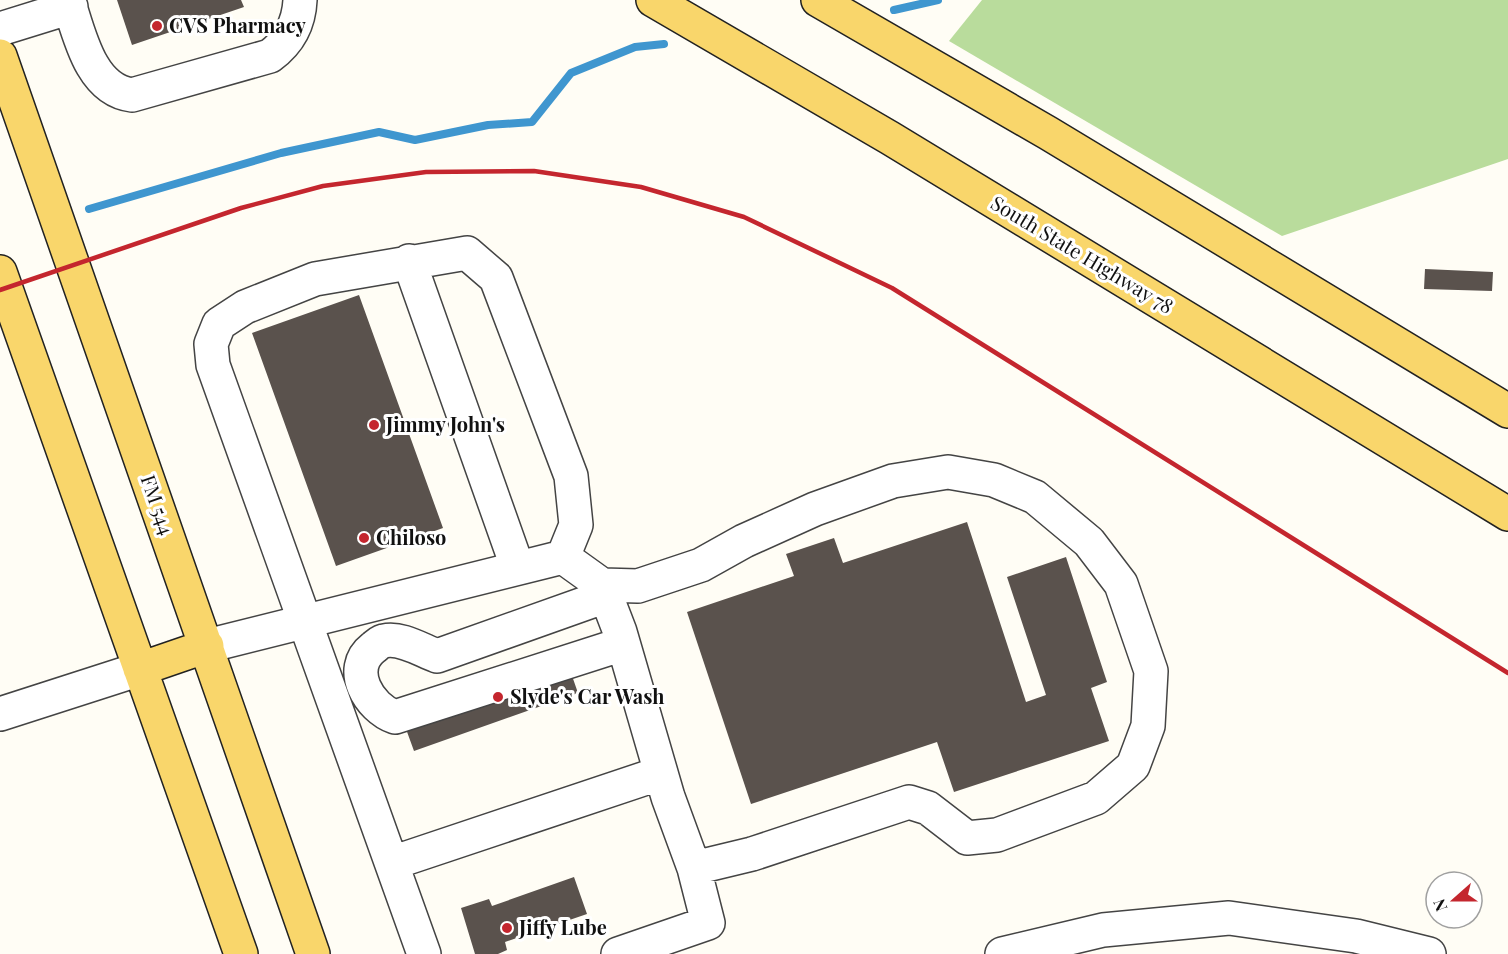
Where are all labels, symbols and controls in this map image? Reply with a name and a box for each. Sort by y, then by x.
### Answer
place label: CVS Pharmacy [169,11,306,38]
marker: CVS Pharmacy [150,19,164,33]
street label: South State Highway 78 [986,188,1179,319]
place label: Jimmy John's [385,410,505,437]
marker: Jimmy John's [367,418,381,432]
street label: FM 544 [136,471,181,538]
place label: Chiloso [376,523,446,550]
marker: Chiloso [357,531,371,545]
place label: Slyde's Car Wash [510,682,665,709]
marker: Slyde's Car Wash [491,690,505,704]
north arrow [1424,870,1484,930]
text: N [1427,896,1451,915]
place label: Jiffy Lube [518,913,607,940]
marker: Jiffy Lube [500,921,514,935]

